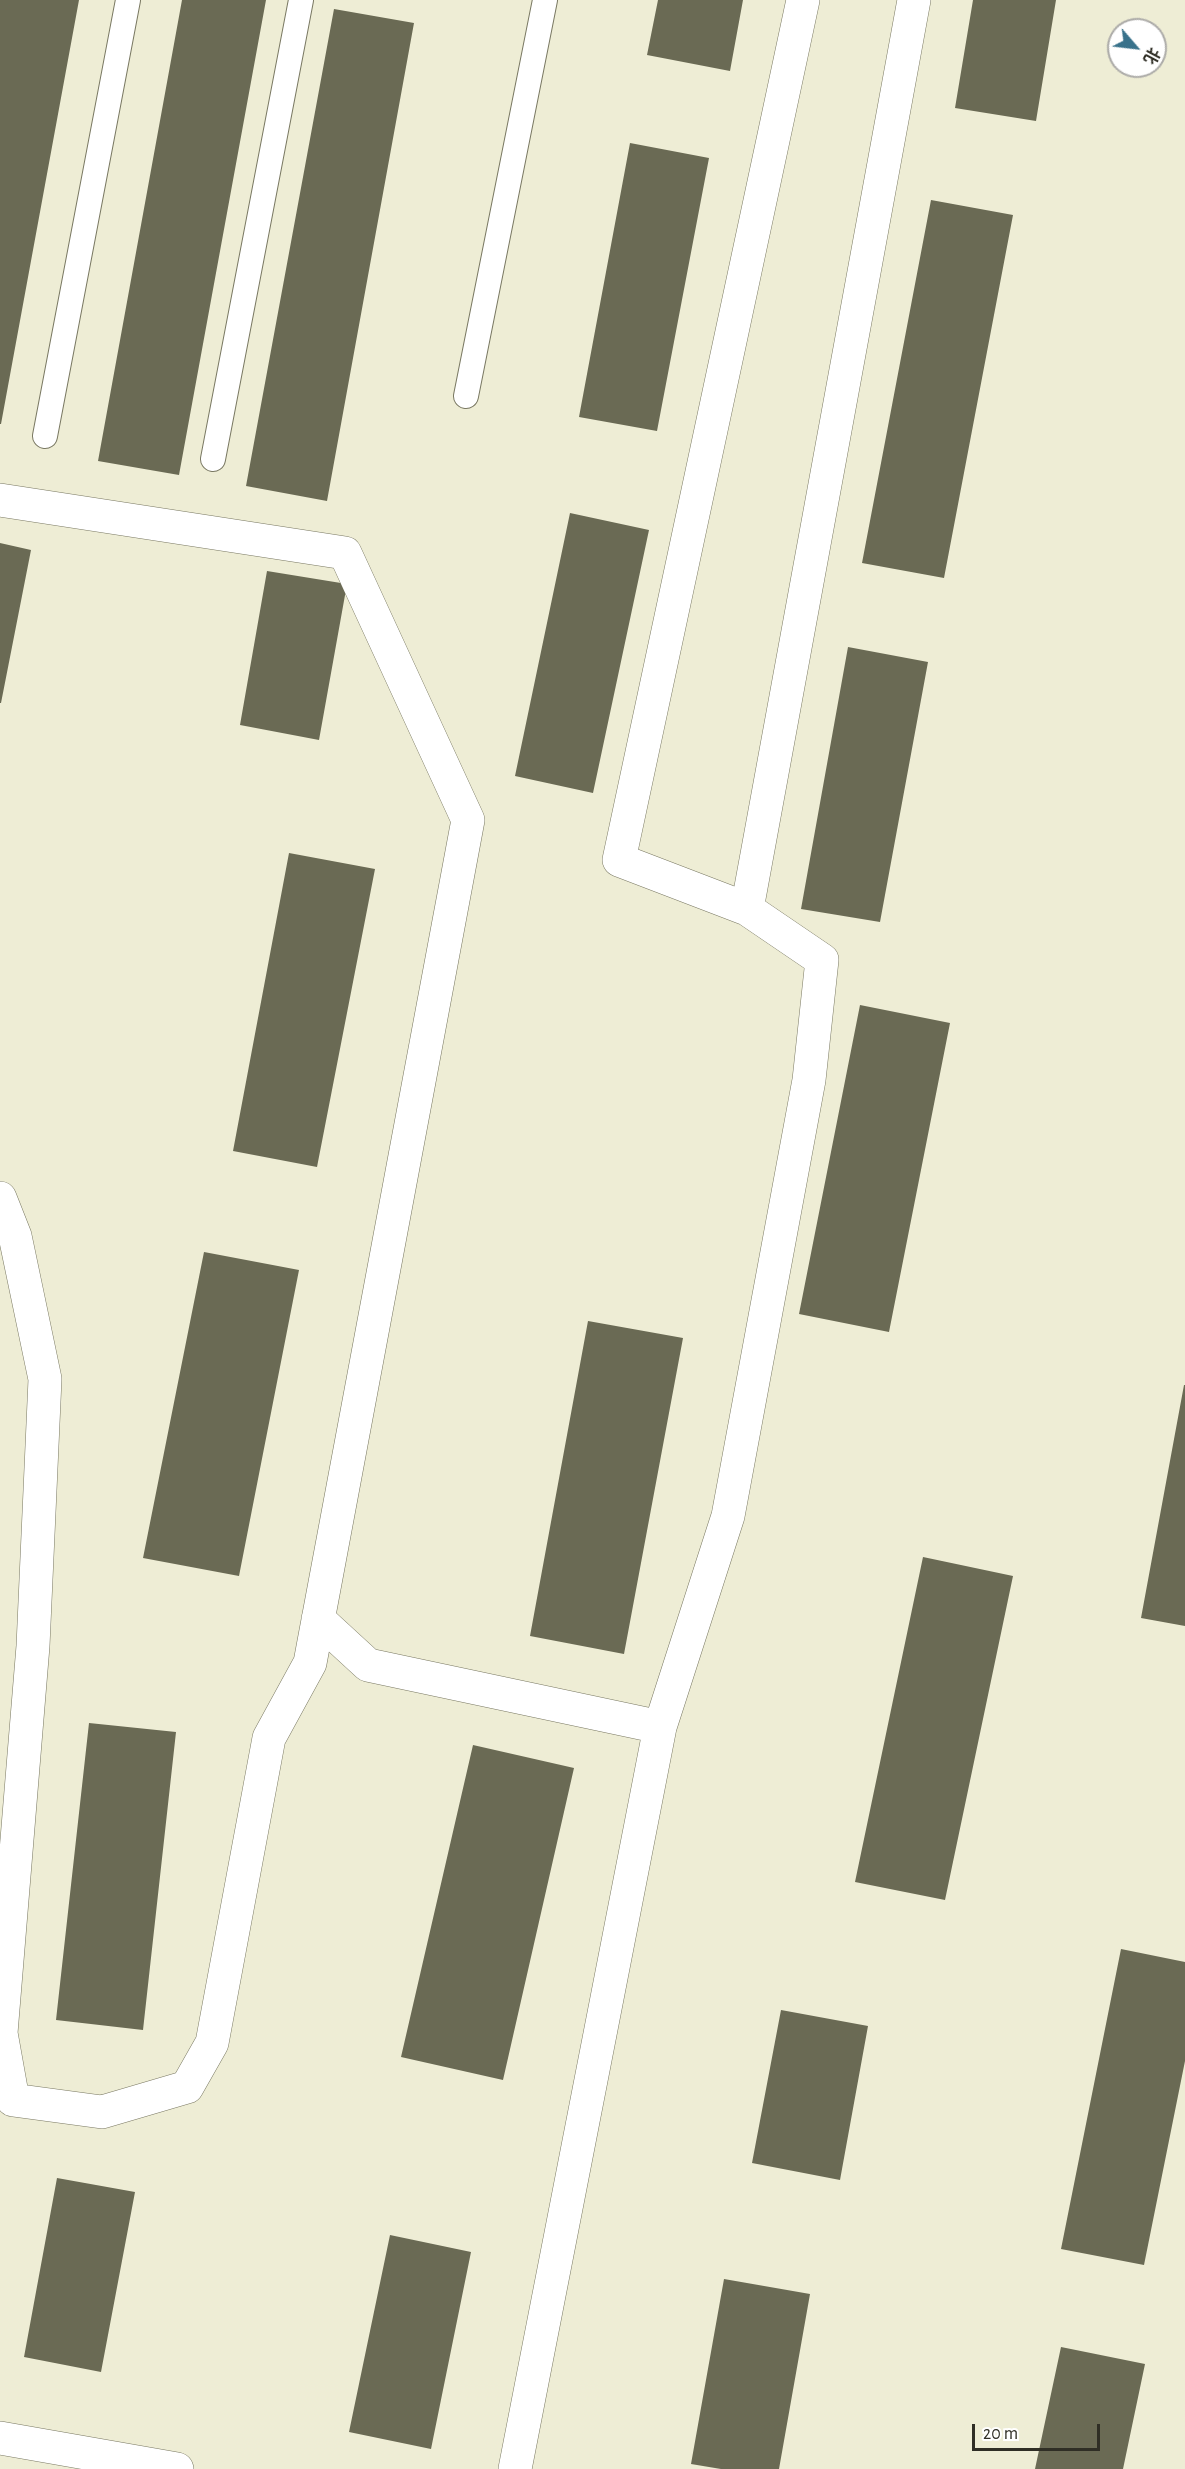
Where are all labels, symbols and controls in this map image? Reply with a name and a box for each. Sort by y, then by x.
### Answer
north arrow [1107,18,1167,78]
text: 北 [1140,45,1162,66]
scale bar [975,2412,1102,2450]
text: 20 m [983,2425,1018,2443]

